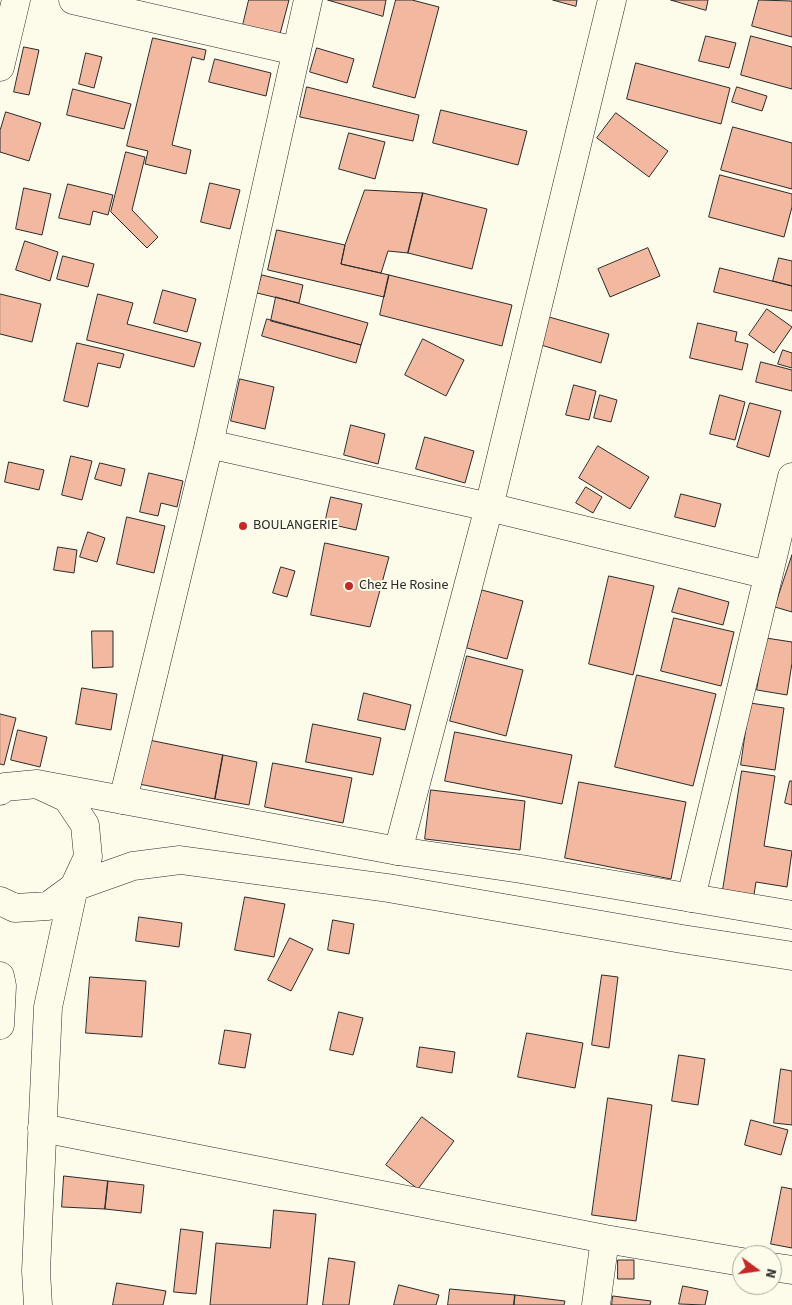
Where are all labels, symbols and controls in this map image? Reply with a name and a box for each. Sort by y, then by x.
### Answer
place label: BOULANGERIE [253,518,338,534]
marker: BOULANGERIE [237,520,249,532]
place label: Chez He Rosine [359,578,448,594]
marker: Chez He Rosine [343,580,355,592]
north arrow [732,1245,782,1295]
text: N [760,1266,781,1280]

